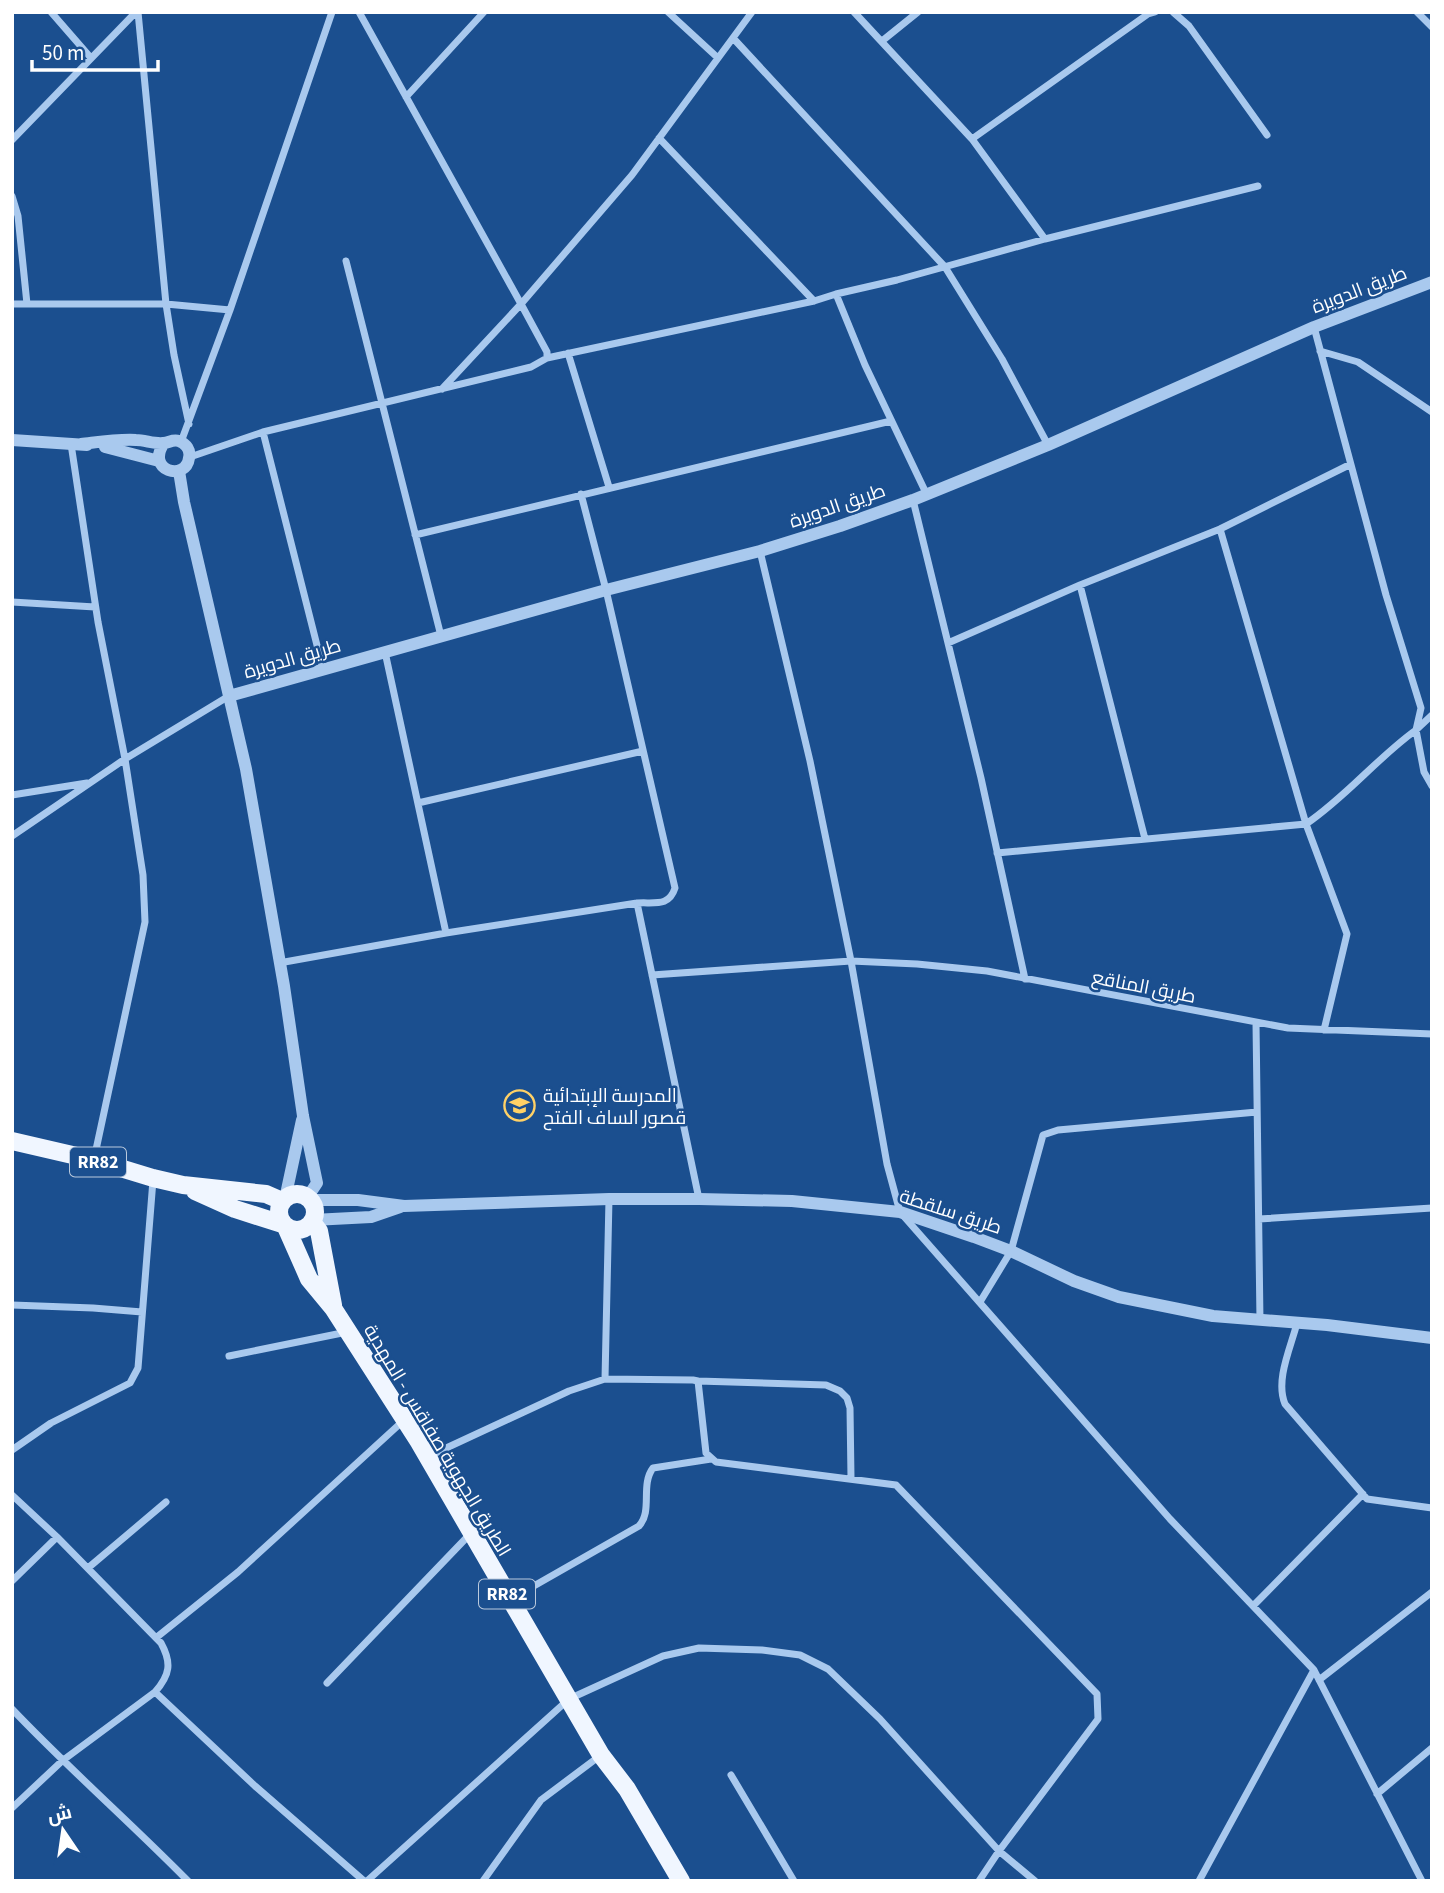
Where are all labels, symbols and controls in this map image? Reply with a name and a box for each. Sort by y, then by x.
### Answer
scale bar [32,28,158,72]
text: 50 m [42,38,84,68]
street label: طريق الدويرة [1308,260,1411,321]
street label: طريق الدويرة [786,477,889,535]
street label: طريق الدويرة [241,633,344,686]
street label: طريق المناقع [1090,964,1198,1011]
place label: المدرسة الإبتدائية قصور الساف الفتح [543,1083,686,1132]
school or university icon: المدرسة الإبتدائية قصور الساف الفتح [503,1089,537,1123]
road number: RR82 [70,1148,126,1176]
street label: طريق سلقطة [896,1183,1005,1242]
street label: الطريق الجهوية صفاقس - المهدية [356,1319,517,1562]
road number: RR82 [479,1580,535,1609]
north arrow [28,1795,98,1865]
text: ش [45,1799,74,1831]

